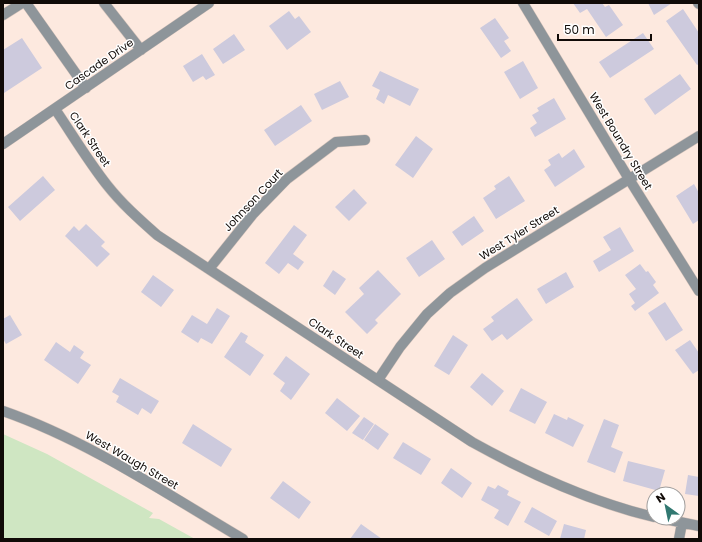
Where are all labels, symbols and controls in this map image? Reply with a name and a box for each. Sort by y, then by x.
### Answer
scale bar [558,16,651,42]
text: 50 m [564,21,595,38]
street label: Cascade Drive [61,34,137,94]
street label: West Boundry Street [586,89,656,193]
street label: Clark Street [66,108,114,170]
street label: Johnson Court [220,165,286,235]
street label: West Tyler Street [476,202,562,264]
street label: Clark Street [305,314,367,362]
street label: West Waugh Street [82,427,182,493]
north arrow [646,486,686,526]
text: N [653,489,668,507]

